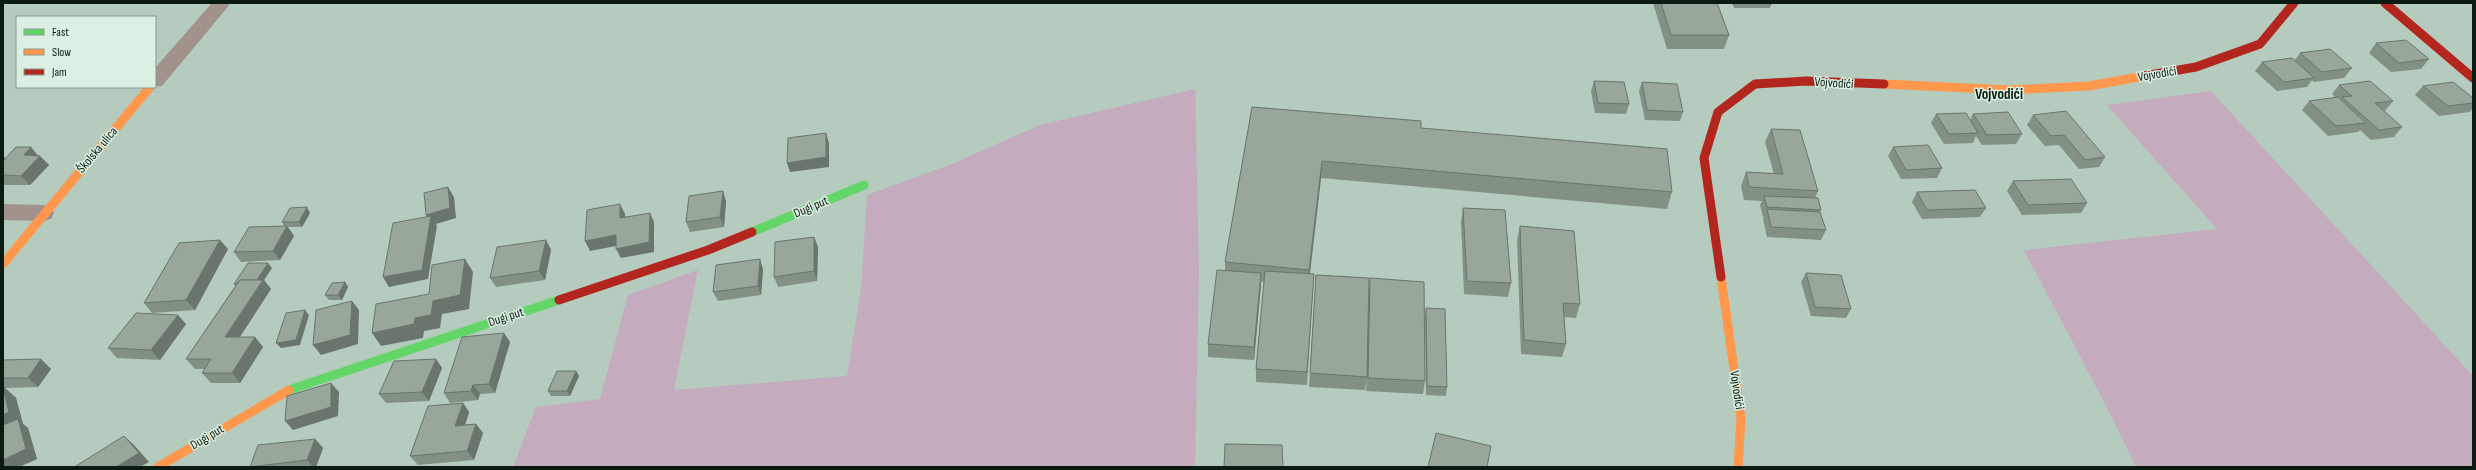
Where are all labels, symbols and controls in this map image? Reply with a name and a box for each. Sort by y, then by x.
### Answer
legend [16,16,156,88]
text: Fast [52,25,69,40]
text: Slow [52,45,71,60]
street label: Vojvodići [2136,63,2178,85]
text: Jam [51,65,67,80]
street label: Vojvodići [1814,74,1854,92]
district label: Vojvodići [1975,85,2023,104]
street label: Školska ulica [72,123,121,176]
street label: Dugi put [791,193,831,221]
street label: Dugi put [486,304,526,330]
street label: Vojvodići [1726,370,1748,410]
street label: Dugi put [187,421,227,453]

